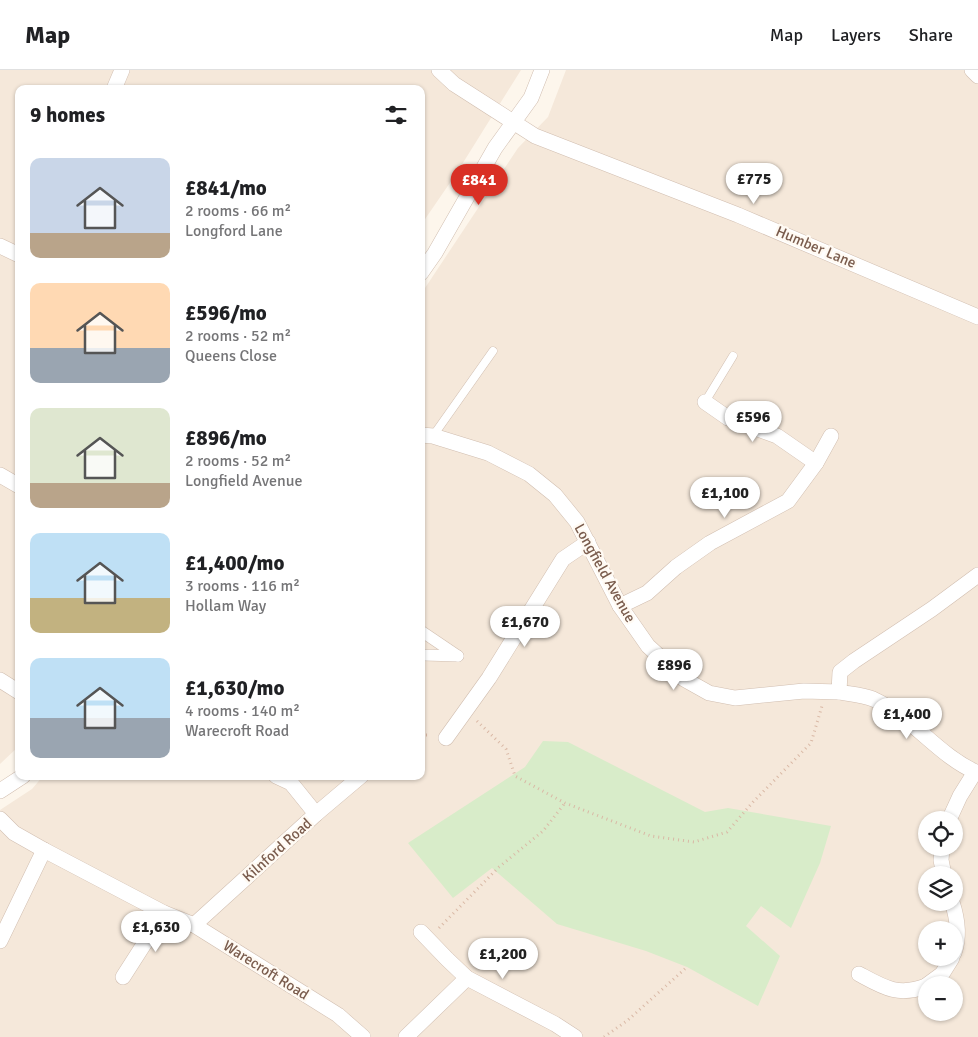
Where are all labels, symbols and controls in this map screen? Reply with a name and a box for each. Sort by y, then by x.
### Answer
text: Map [25,20,70,50]
text: Map [770,24,803,46]
text: Layers [831,24,881,46]
text: Share [909,24,953,46]
icon: filters [382,101,410,129]
text: 9 homes [30,102,105,128]
pin: £775 [724,162,784,205]
pin: £841 [449,164,509,206]
text: £775 [737,169,771,189]
text: £841 [462,170,496,190]
text: £841/mo [185,175,267,201]
icon: home [70,178,130,238]
text: 2 rooms · 66 m² [185,201,291,221]
text: Longford Lane [185,221,283,241]
street label: Humber Lane [773,222,859,272]
text: £596/mo [185,300,267,326]
icon: home [70,303,130,363]
text: 2 rooms · 52 m² [185,326,291,346]
text: Queens Close [185,346,277,366]
pin: £596 [723,400,783,443]
text: £596 [736,407,770,427]
text: £896/mo [185,425,267,451]
icon: home [70,428,130,488]
text: 2 rooms · 52 m² [185,451,291,471]
text: Longfield Avenue [185,471,302,491]
pin: £1,100 [684,476,766,519]
text: £1,100 [701,483,749,503]
street label: Longfield Avenue [570,521,640,625]
text: £1,400/mo [185,550,284,576]
icon: home [70,553,130,613]
text: 3 rooms · 116 m² [185,576,300,596]
text: Hollam Way [185,596,266,616]
pin: £1,670 [484,606,566,648]
text: £1,670 [501,612,549,632]
pin: £896 [644,648,704,691]
text: £896 [657,655,691,675]
text: £1,630/mo [185,675,284,701]
icon: home [70,678,130,738]
pin: £1,400 [866,698,948,740]
text: 4 rooms · 140 m² [185,701,300,721]
text: £1,400 [883,704,931,724]
text: Warecroft Road [185,721,289,741]
map controls [918,811,963,1021]
button: locate [918,811,963,856]
street label: Kilnford Road [239,814,315,886]
button: layers [918,866,963,911]
pin: £1,630 [115,910,197,953]
text: £1,630 [132,917,180,937]
button: + [918,921,963,966]
street label: Warecroft Road [220,936,312,1004]
pin: £1,200 [462,938,544,980]
text: £1,200 [479,944,527,964]
button: − [918,976,963,1021]

